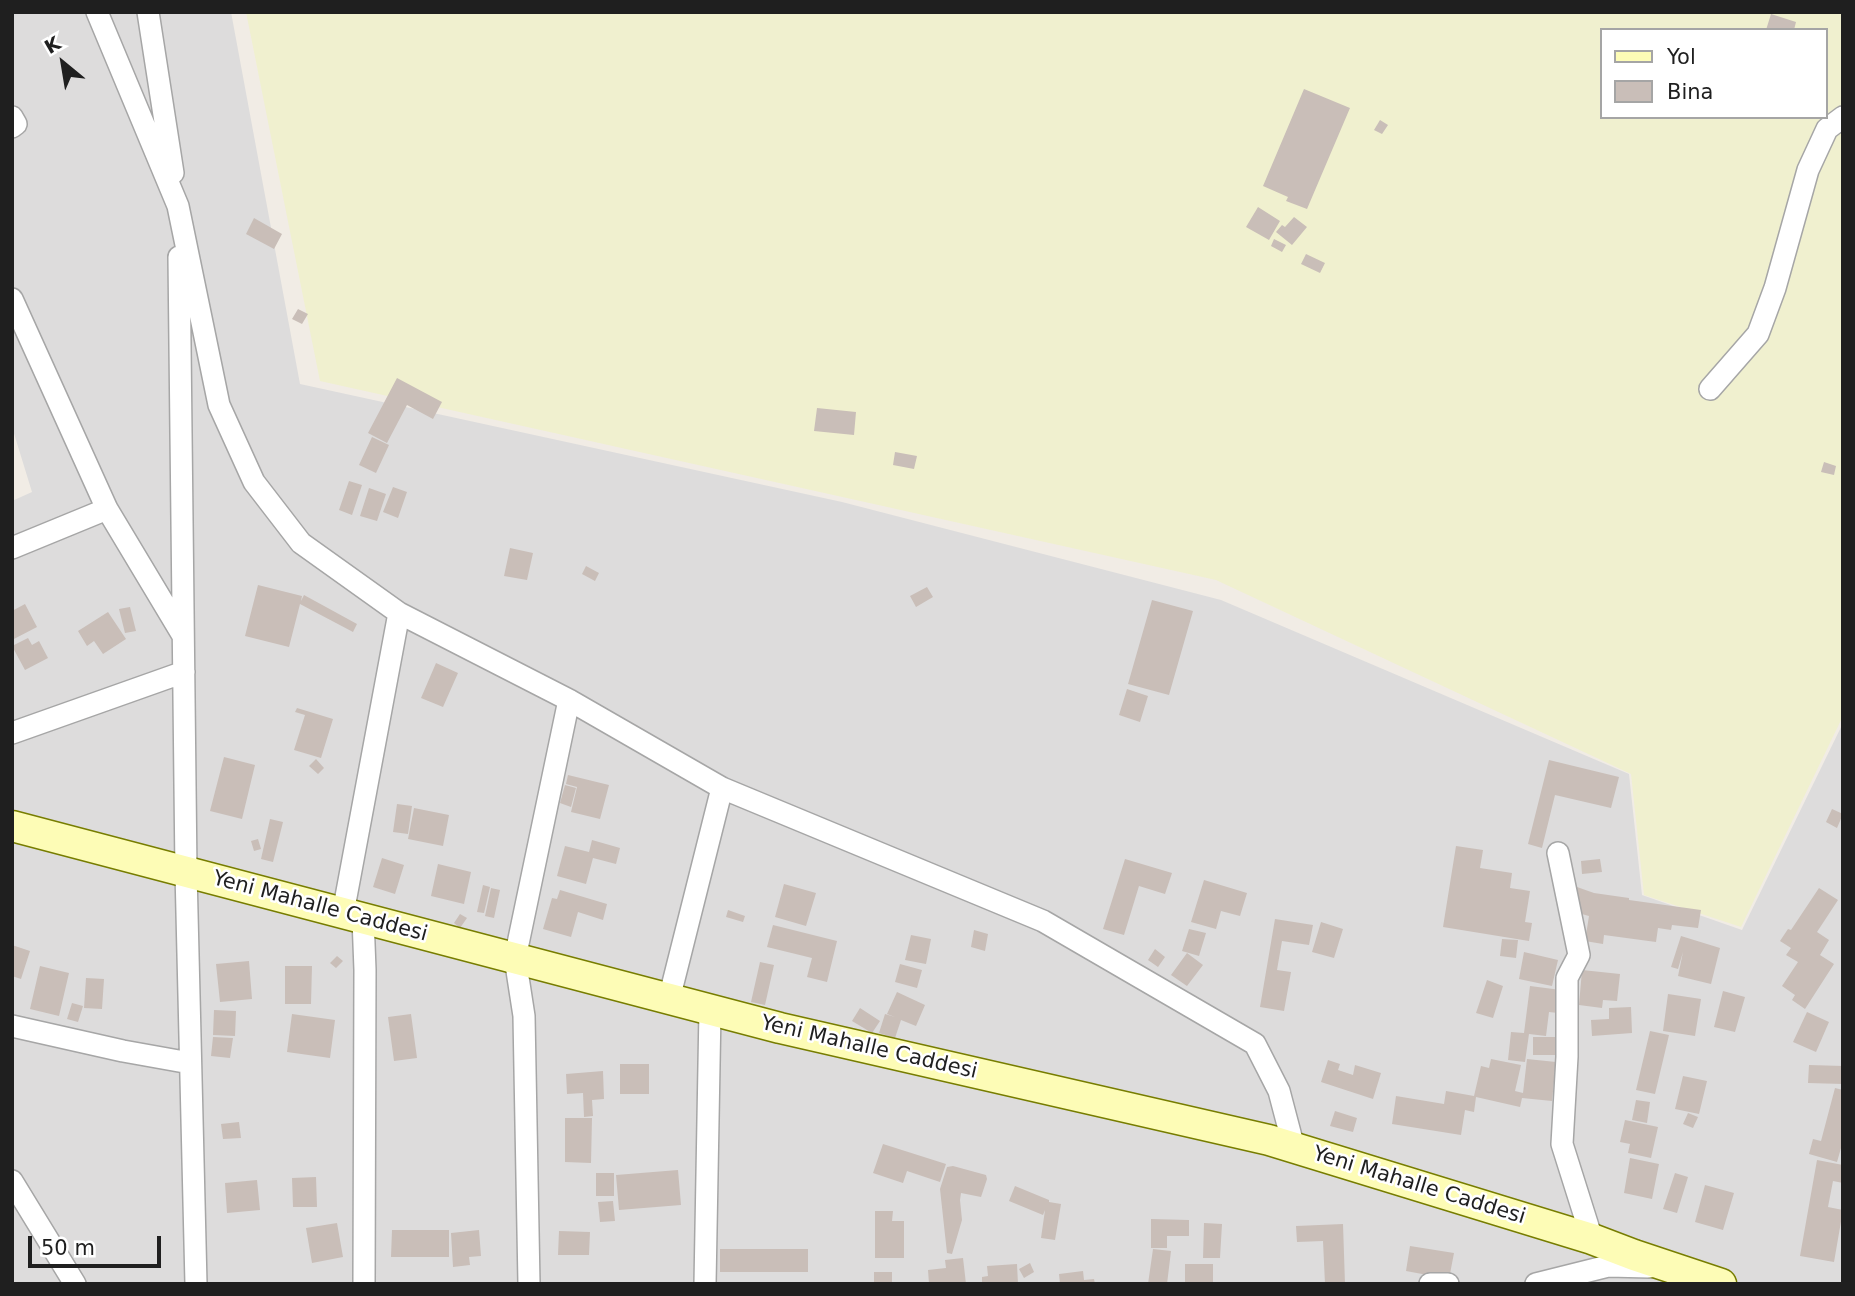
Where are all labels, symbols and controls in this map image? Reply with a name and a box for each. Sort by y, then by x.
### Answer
north arrow [28,28,98,98]
legend [1600,28,1827,119]
text: K [41,32,64,58]
text: Yol [1667,45,1696,69]
text: Bina [1667,80,1713,104]
street label: Yeni Mahalle Caddesi [210,866,430,948]
street label: Yeni Mahalle Caddesi [758,1011,980,1085]
street label: Yeni Mahalle Caddesi [1310,1142,1528,1230]
scale bar [32,1222,164,1266]
text: 50 m [41,1236,95,1260]

